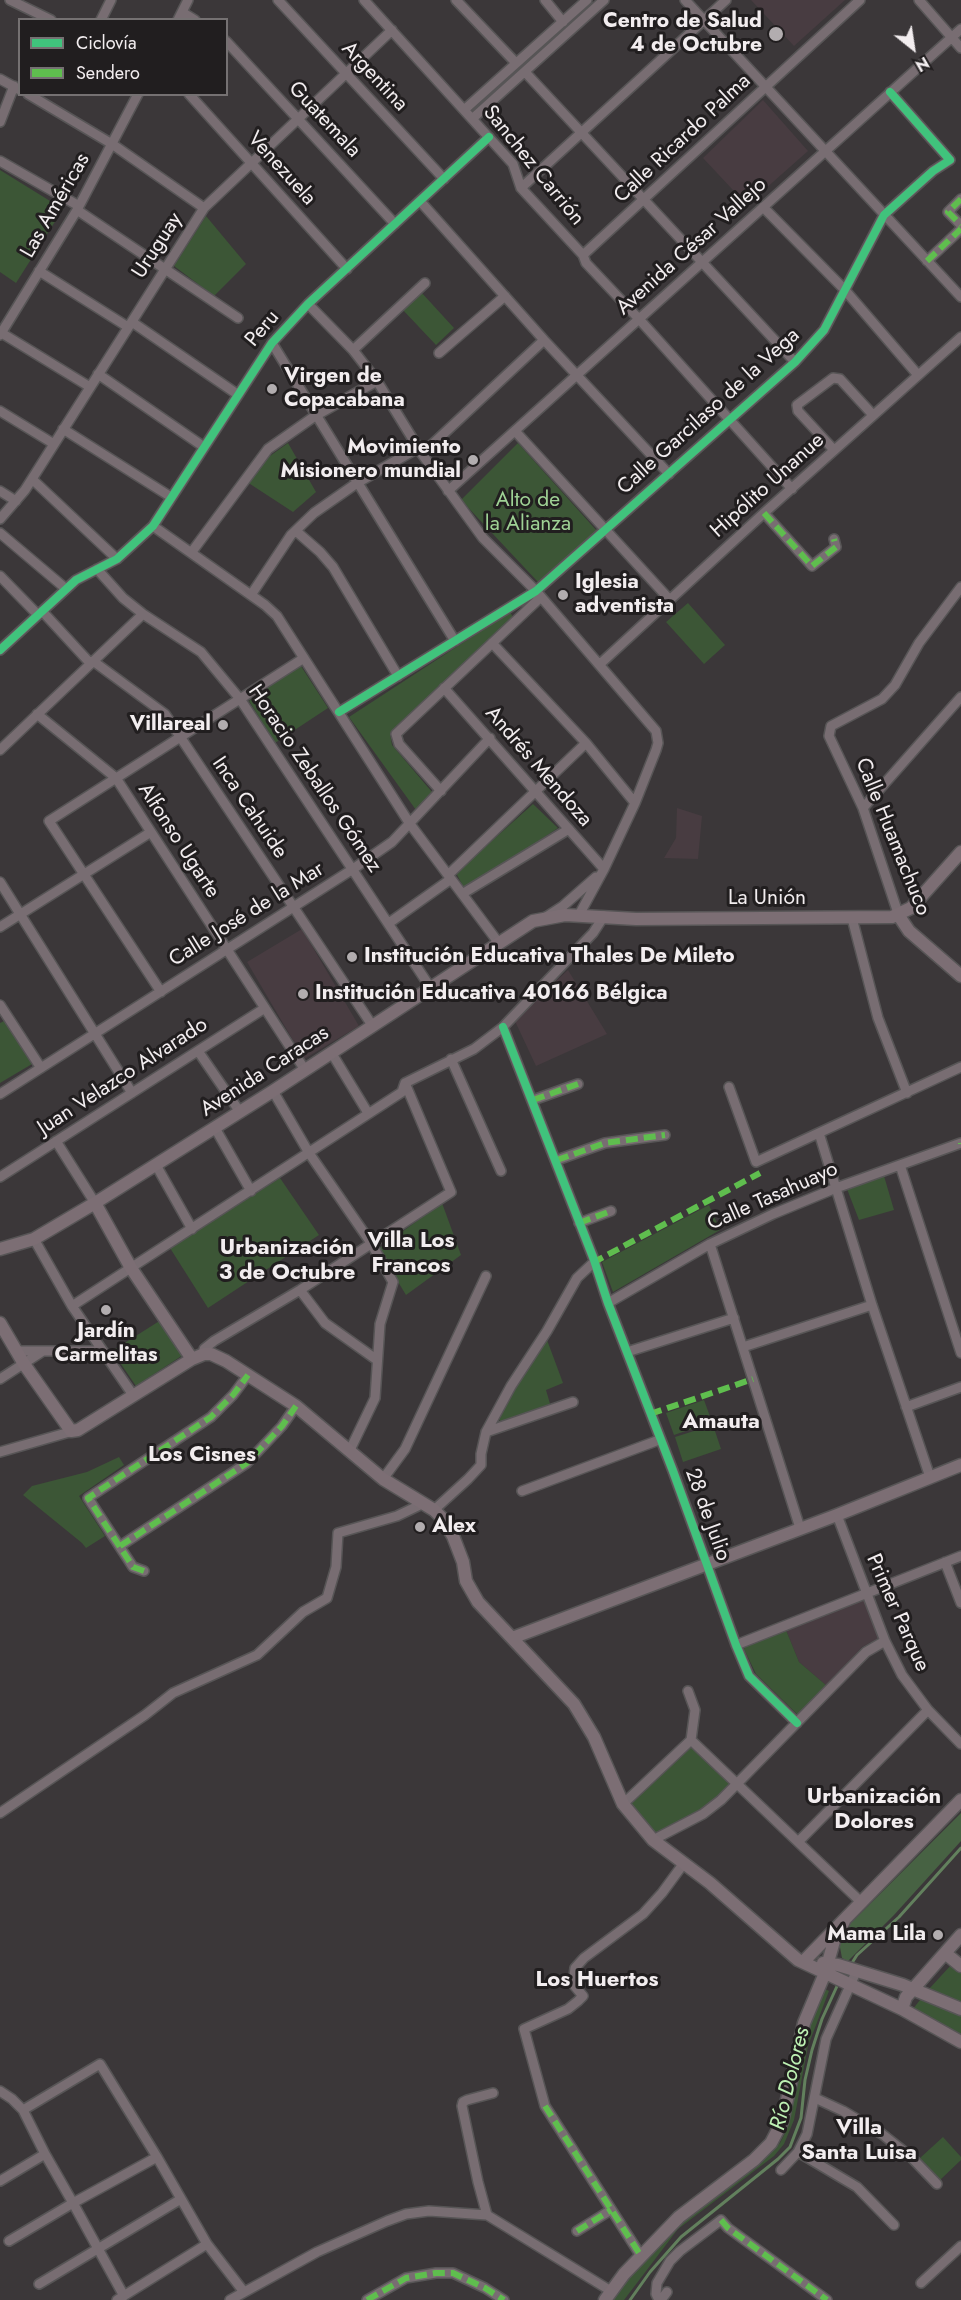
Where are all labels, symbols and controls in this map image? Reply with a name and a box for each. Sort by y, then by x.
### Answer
place label: Centro de Salud 4 de Octubre [603,9,762,59]
legend [18,18,228,96]
north arrow [883,18,943,78]
marker: Centro de Salud 4 de Octubre [767,25,785,43]
text: Ciclovía [76,30,137,56]
street label: Argentina [335,37,413,117]
text: N [911,51,934,77]
text: Sendero [76,60,140,86]
street label: Calle Ricardo Palma [609,69,757,209]
street label: Guatemala [283,77,365,163]
street label: Sanchez Carrión [477,101,589,231]
street label: Venezuela [241,127,321,211]
street label: Las Américas [16,149,96,263]
street label: Avenida César Vallejo [612,173,772,321]
street label: Uruguay [127,208,189,284]
street label: Peru [241,306,285,352]
street label: Calle Garcilaso de la Vega [613,323,805,501]
place label: Virgen de Copacabana [284,364,405,414]
marker: Virgen de Copacabana [265,382,279,396]
street label: Hipólito Unanue [706,428,830,544]
place label: Movimiento Misionero mundial [281,435,461,485]
marker: Movimiento Misionero mundial [466,453,480,467]
park label: Alto de la Alianza [485,488,571,538]
place label: Iglesia adventista [575,570,674,620]
marker: Iglesia adventista [556,588,570,602]
street label: Horacio Zeballos Gómez [242,680,386,878]
street label: Andrés Mendoza [479,702,597,832]
place label: Villareal [130,712,211,738]
marker: Villareal [216,718,230,732]
street label: Inca Cahuide [206,752,292,864]
street label: Calle Huamachuco [849,755,935,919]
street label: Alfonso Ugarte [132,779,224,903]
street label: Calle José de la Mar [165,857,329,973]
street label: La Unión [728,886,806,912]
place label: Institución Educativa Thales De Mileto [364,944,735,970]
marker: Institución Educativa Thales De Mileto [345,950,359,964]
place label: Institución Educativa 40166 Bélgica [315,981,668,1007]
marker: Institución Educativa 40166 Bélgica [296,987,310,1001]
street label: Juan Velazco Alvarado [33,1013,213,1141]
street label: Avenida Caracas [196,1021,334,1123]
street label: Calle Tasahuayo [704,1157,842,1237]
district label: Villa Los Francos [367,1229,455,1280]
district label: Urbanización 3 de Octubre [219,1236,355,1288]
marker: Jardín Carmelitas [99,1303,113,1317]
place label: Jardín Carmelitas [55,1319,157,1369]
district label: Amauta [682,1410,760,1436]
district label: Los Cisnes [148,1443,256,1469]
street label: 28 de Julio [679,1465,735,1565]
place label: Alex [432,1514,476,1540]
marker: Alex [413,1520,427,1534]
street label: Primer Parque [860,1550,934,1676]
district label: Urbanización Dolores [807,1785,941,1837]
place label: Mama Lila [827,1922,926,1948]
marker: Mama Lila [931,1928,945,1942]
district label: Los Huertos [536,1968,658,1994]
water label: Río Dolores [765,2025,817,2133]
district label: Villa Santa Luisa [801,2116,917,2168]

